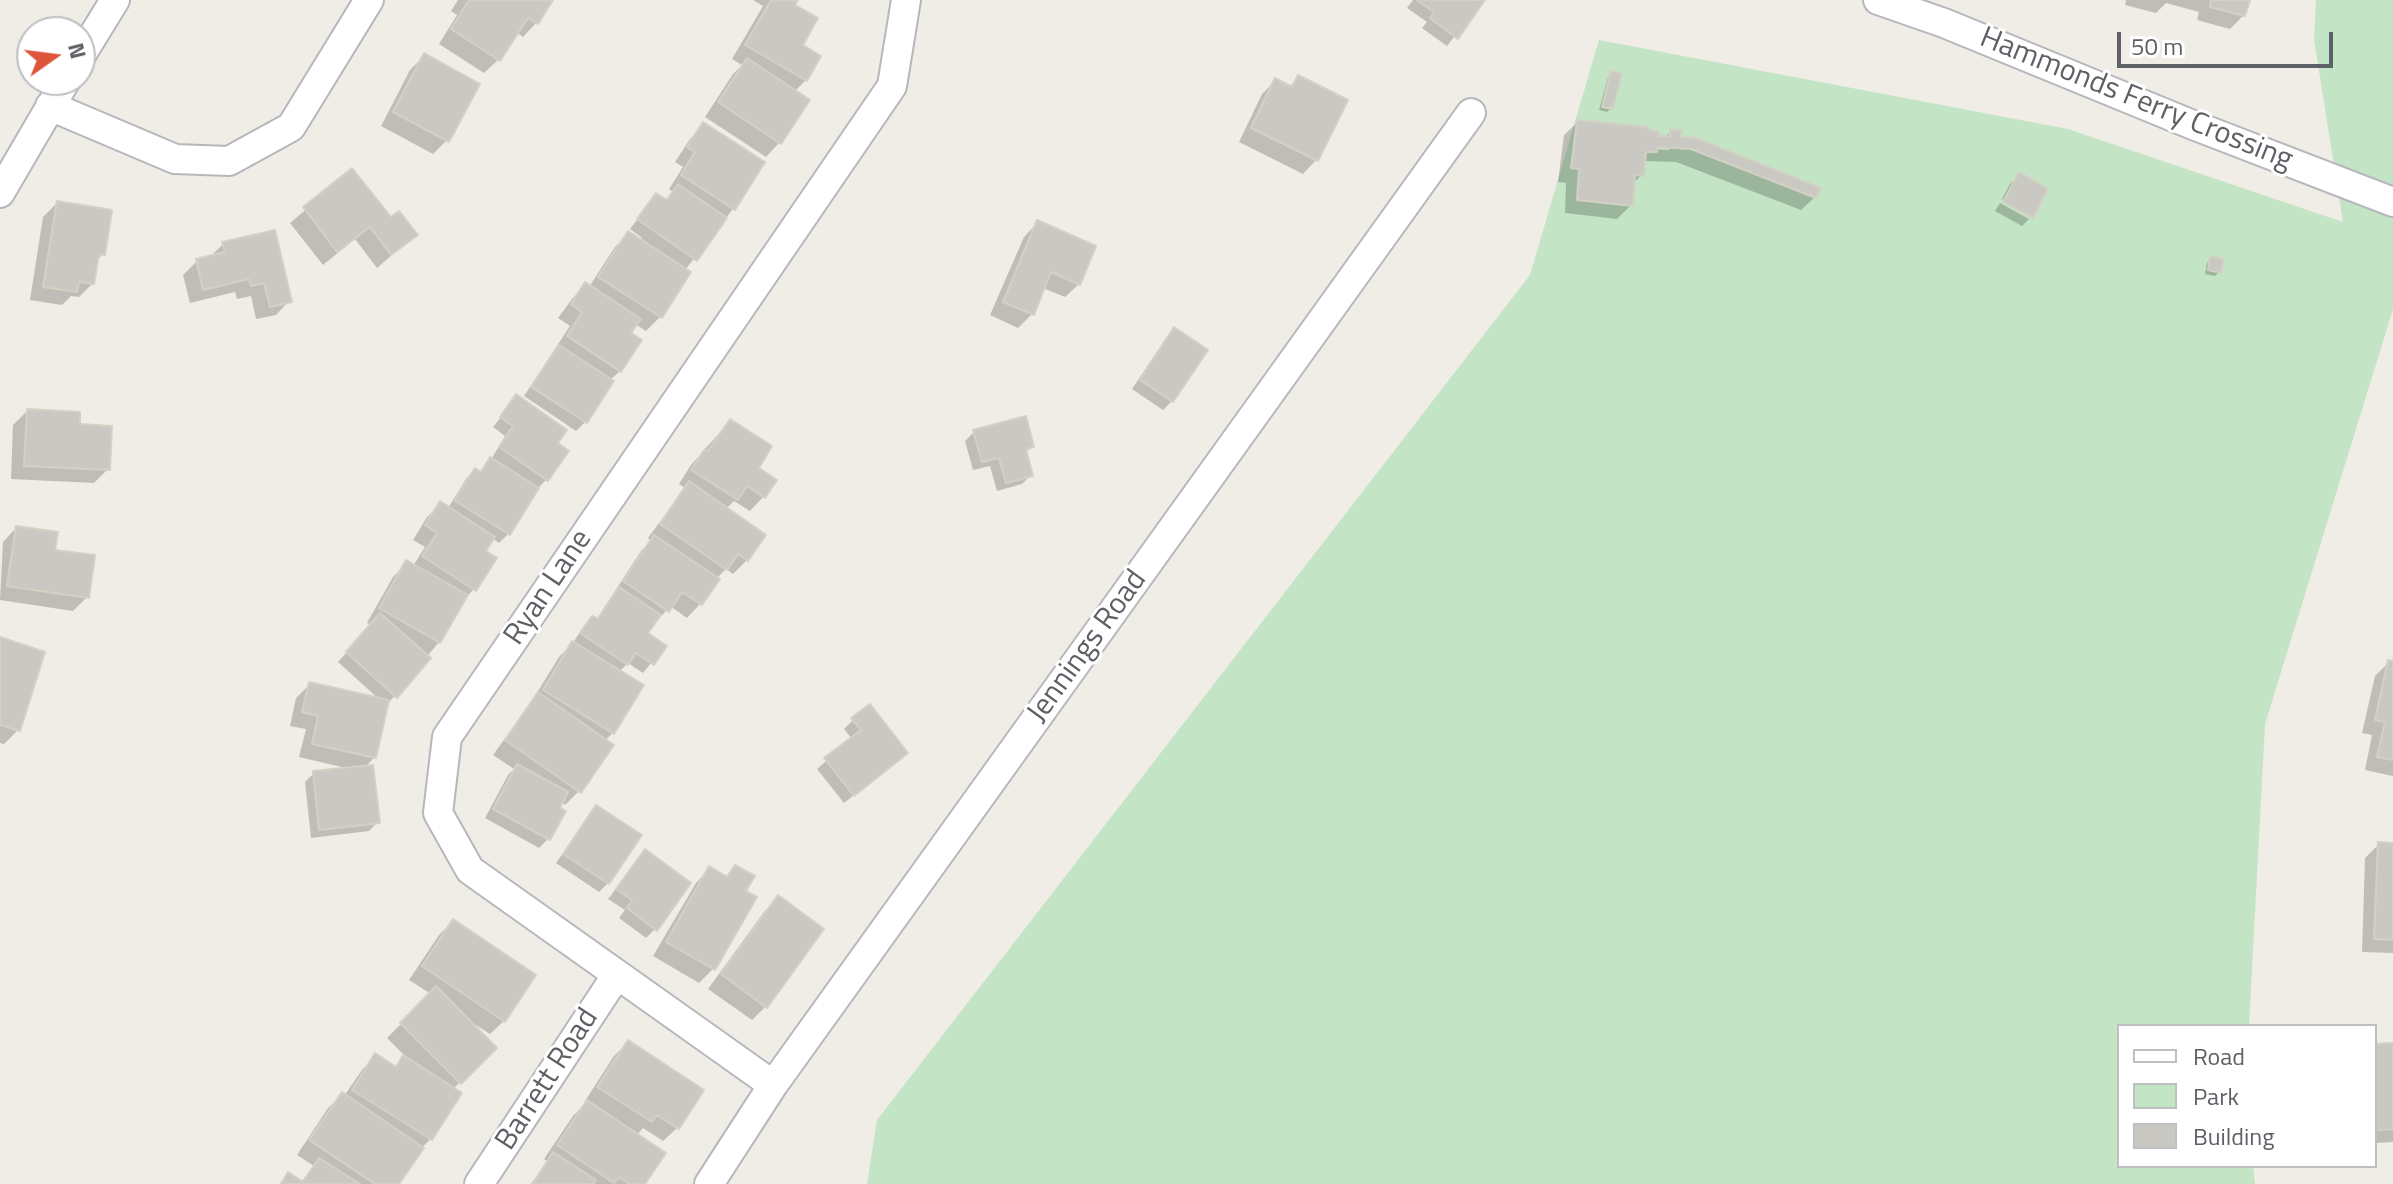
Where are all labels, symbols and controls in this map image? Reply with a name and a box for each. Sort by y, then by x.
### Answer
north arrow [16,16,96,96]
scale bar [2121,16,2337,66]
street label: Hammonds Ferry Crossing [1974,21,2298,179]
text: 50 m [2131,28,2183,64]
text: N [59,39,96,62]
street label: Ryan Lane [497,524,601,652]
street label: Jennings Road [1021,564,1155,730]
street label: Barrett Road [489,1002,607,1158]
legend [2117,1024,2377,1168]
text: Road [2193,1038,2245,1074]
text: Park [2193,1078,2239,1114]
text: Building [2193,1118,2275,1154]

